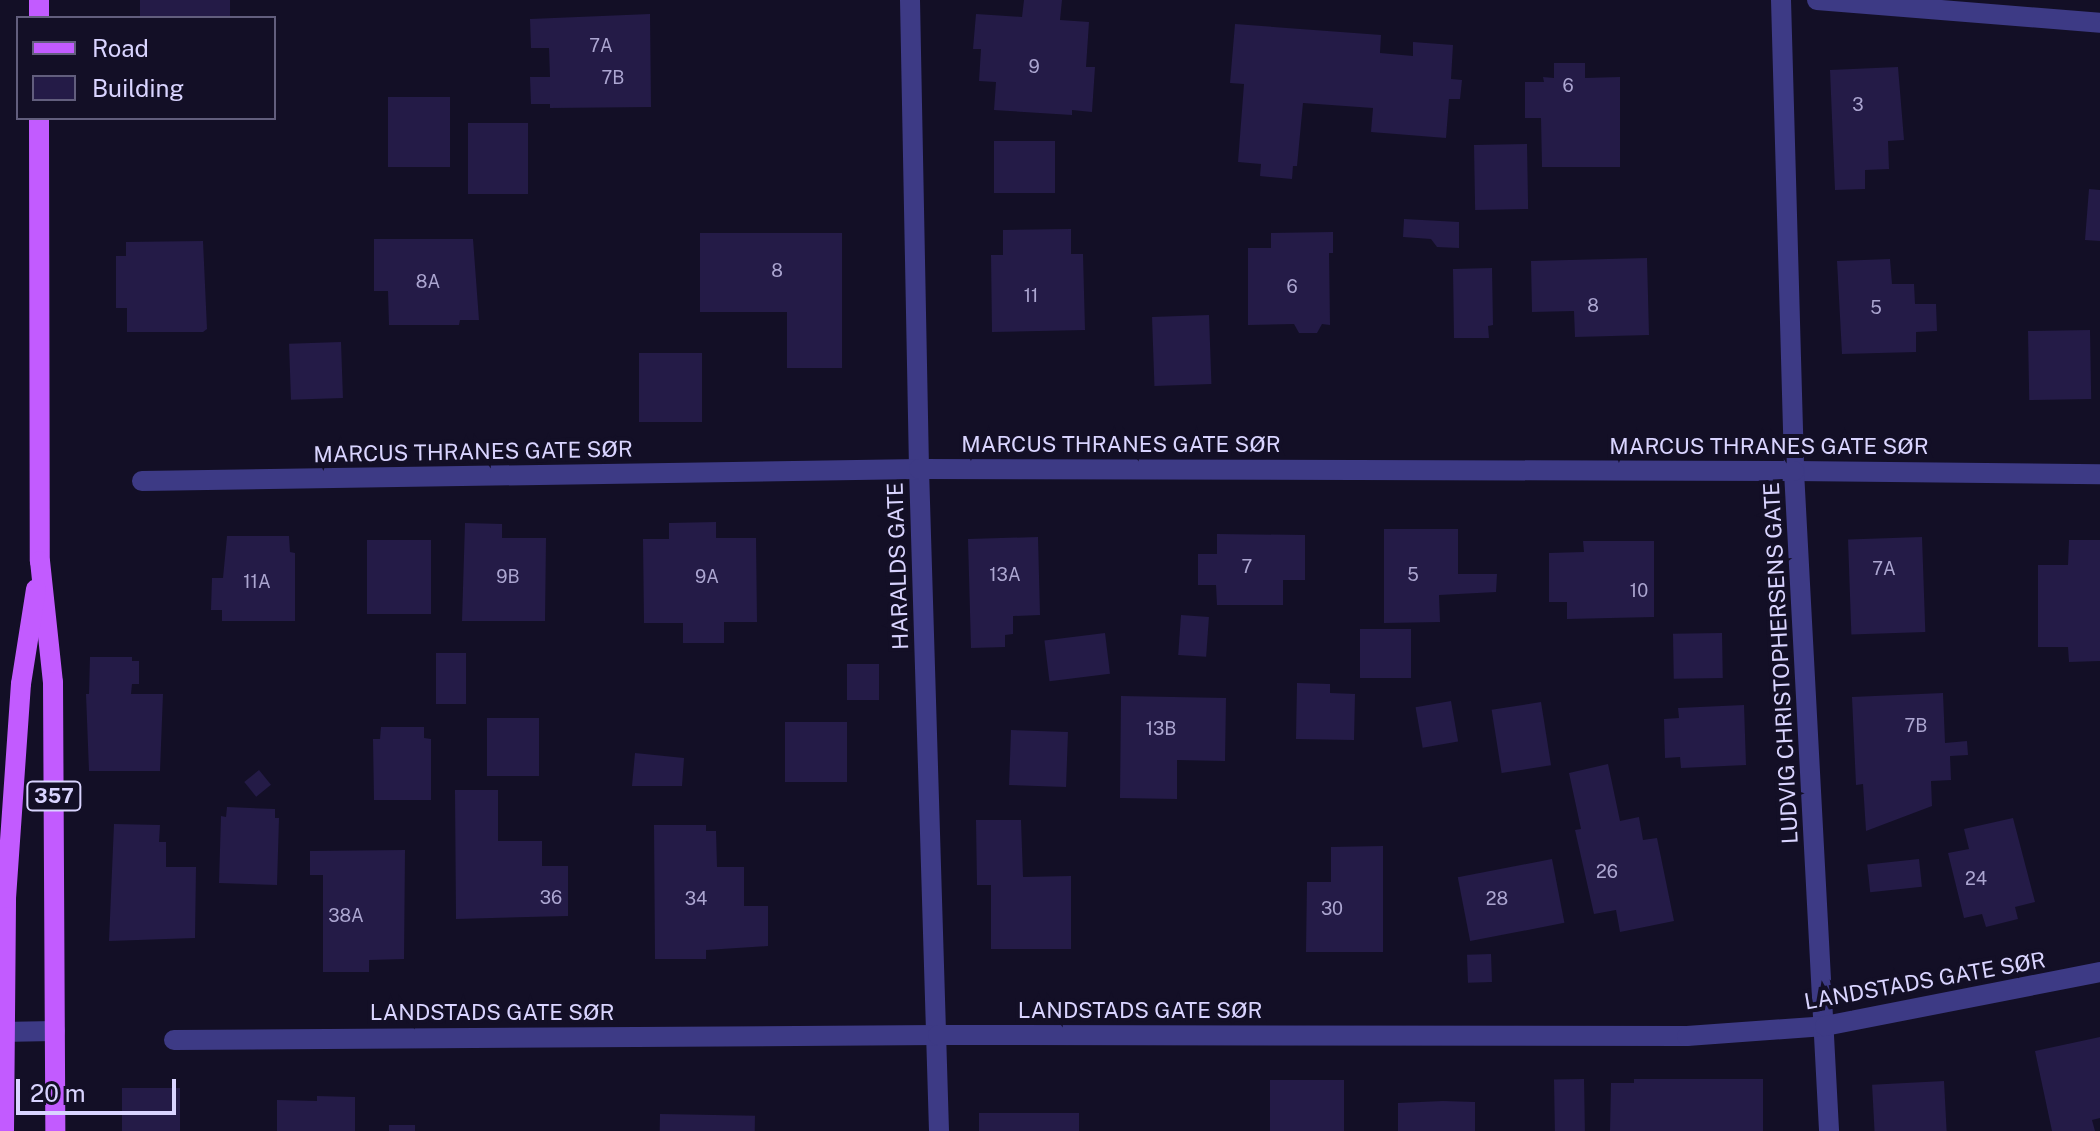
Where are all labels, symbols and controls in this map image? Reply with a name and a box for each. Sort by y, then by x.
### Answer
legend [16,16,276,120]
text: Road [92,34,149,62]
house number: 7A [589,35,613,57]
house number: 9 [1028,56,1040,78]
house number: 7B [602,67,624,89]
text: Building [92,74,184,102]
house number: 6 [1562,75,1574,97]
house number: 3 [1852,94,1864,116]
house number: 8 [771,260,783,282]
house number: 8A [416,271,440,293]
house number: 6 [1286,276,1298,298]
house number: 11 [1024,285,1038,307]
house number: 8 [1587,295,1599,317]
house number: 5 [1870,297,1882,319]
street label: MARCUS THRANES GATE SØR [961,432,1281,458]
street label: MARCUS THRANES GATE SØR [1609,434,1929,460]
street label: MARCUS THRANES GATE SØR [313,436,633,468]
street label: LUDVIG CHRISTOPHERSENS GATE [1758,481,1804,845]
street label: HARALDS GATE [882,482,914,650]
house number: 7 [1242,556,1252,578]
house number: 7A [1872,558,1896,580]
house number: 13A [989,564,1021,586]
house number: 5 [1407,564,1419,586]
house number: 9B [496,566,520,588]
house number: 9A [695,566,719,588]
house number: 11A [243,571,271,593]
house number: 10 [1630,580,1648,602]
house number: 7B [1905,715,1927,737]
house number: 13B [1146,718,1176,740]
road number: 357 [26,780,82,812]
house number: 26 [1596,861,1618,883]
house number: 24 [1965,868,1987,890]
house number: 36 [540,887,562,909]
house number: 34 [685,888,707,910]
house number: 28 [1486,888,1508,910]
house number: 30 [1321,898,1343,920]
house number: 38A [328,905,364,927]
street label: LANDSTADS GATE SØR [1802,947,2048,1015]
street label: LANDSTADS GATE SØR [1018,998,1262,1024]
street label: LANDSTADS GATE SØR [370,1000,614,1026]
scale bar [20,1063,180,1113]
text: 20 m [30,1079,86,1107]

